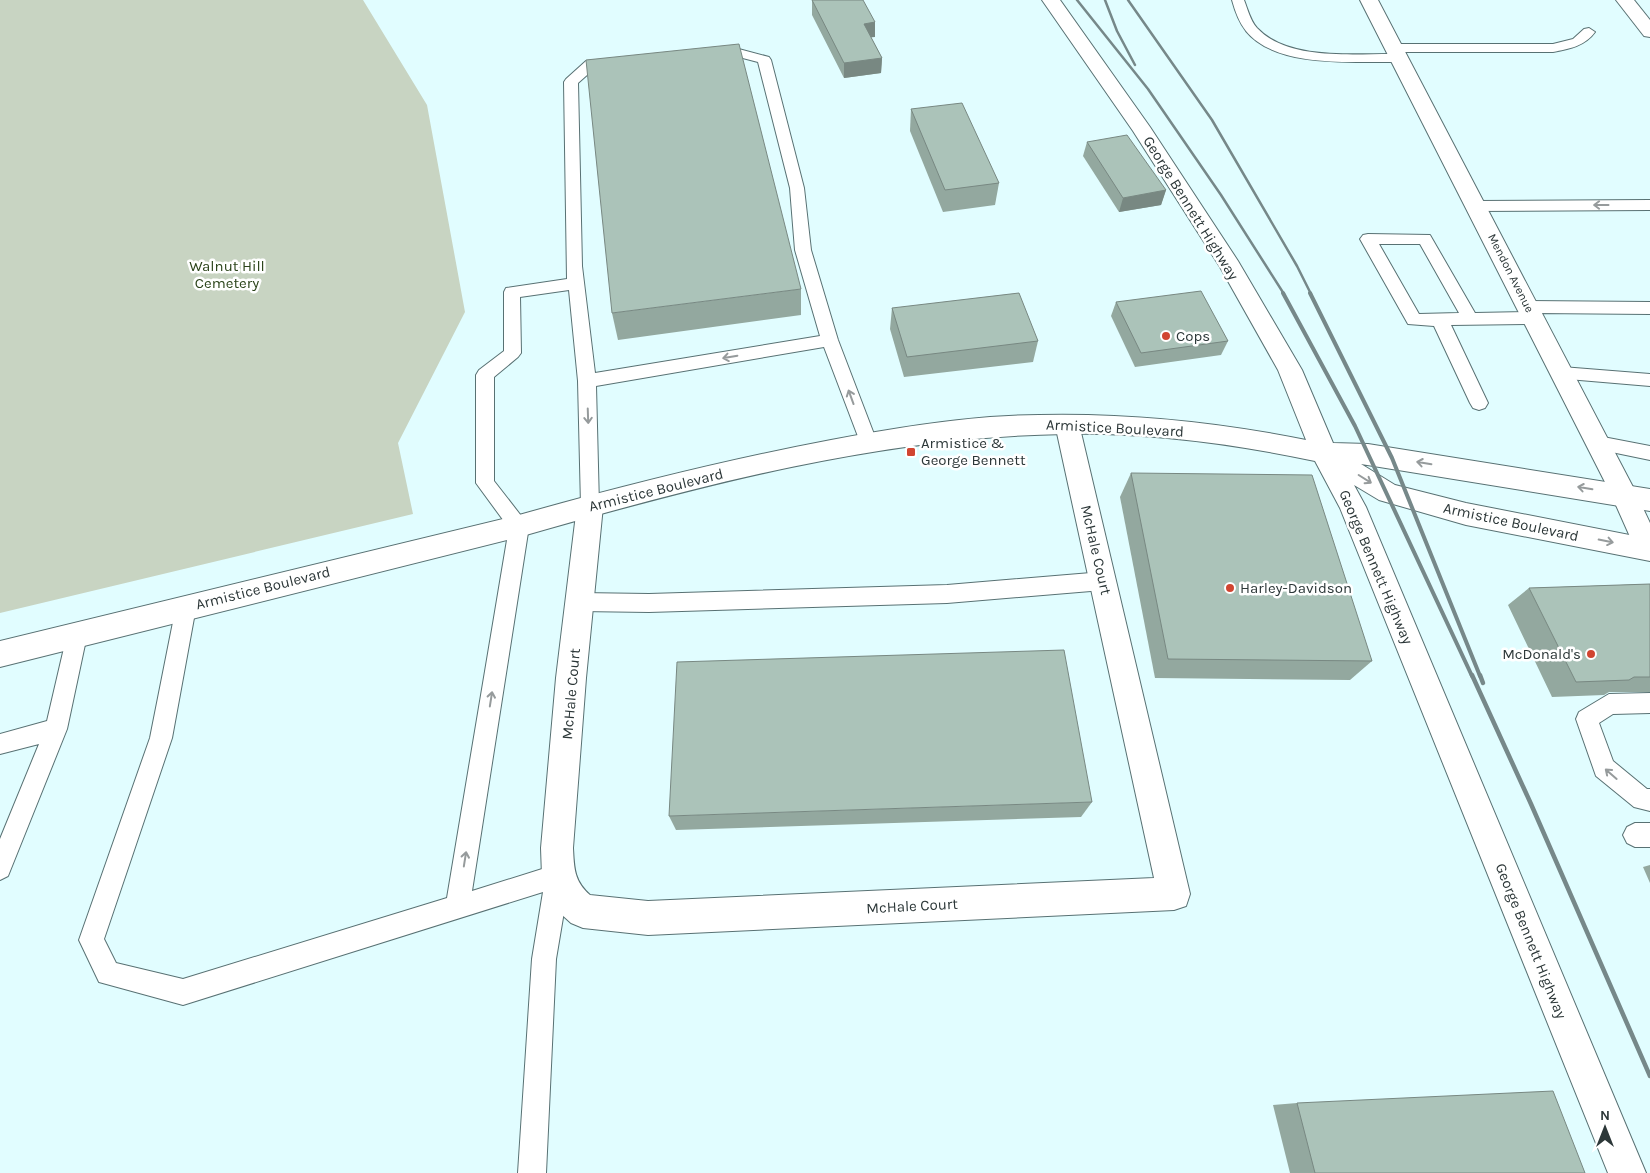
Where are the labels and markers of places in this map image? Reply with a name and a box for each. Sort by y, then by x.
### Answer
place label: Cops [1176,327,1210,345]
marker: Cops [1160,330,1172,342]
place label: Armistice & George Bennett [921,434,1026,469]
marker: Armistice & George Bennett [905,446,917,458]
place label: Harley-Davidson [1240,579,1352,597]
marker: Harley-Davidson [1224,582,1236,594]
place label: McDonald's [1502,645,1581,663]
marker: McDonald's [1585,648,1597,660]

